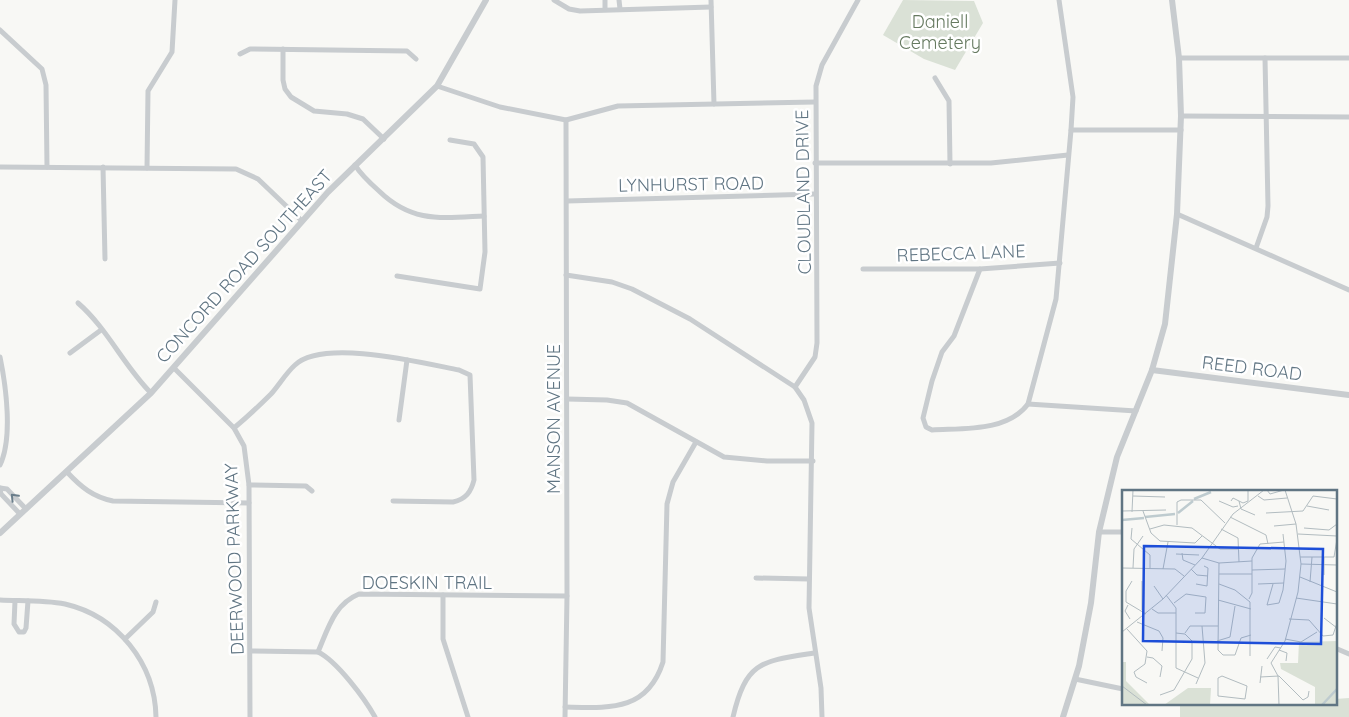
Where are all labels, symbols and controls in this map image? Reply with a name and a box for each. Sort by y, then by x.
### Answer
park label: Daniell Cemetery [899,10,981,54]
street label: CLOUDLAND DRIVE [790,110,816,274]
street label: CONCORD ROAD SOUTHEAST [151,164,337,368]
street label: LYNHURST ROAD [618,171,764,197]
street label: REBECCA LANE [896,239,1026,267]
street label: MANSON AVENUE [542,344,565,494]
street label: REED ROAD [1201,350,1303,386]
street label: DEERWOOD PARKWAY [219,463,249,655]
inset map [1122,490,1336,704]
one-way arrow [11,493,20,502]
street label: DOESKIN TRAIL [362,571,493,594]

